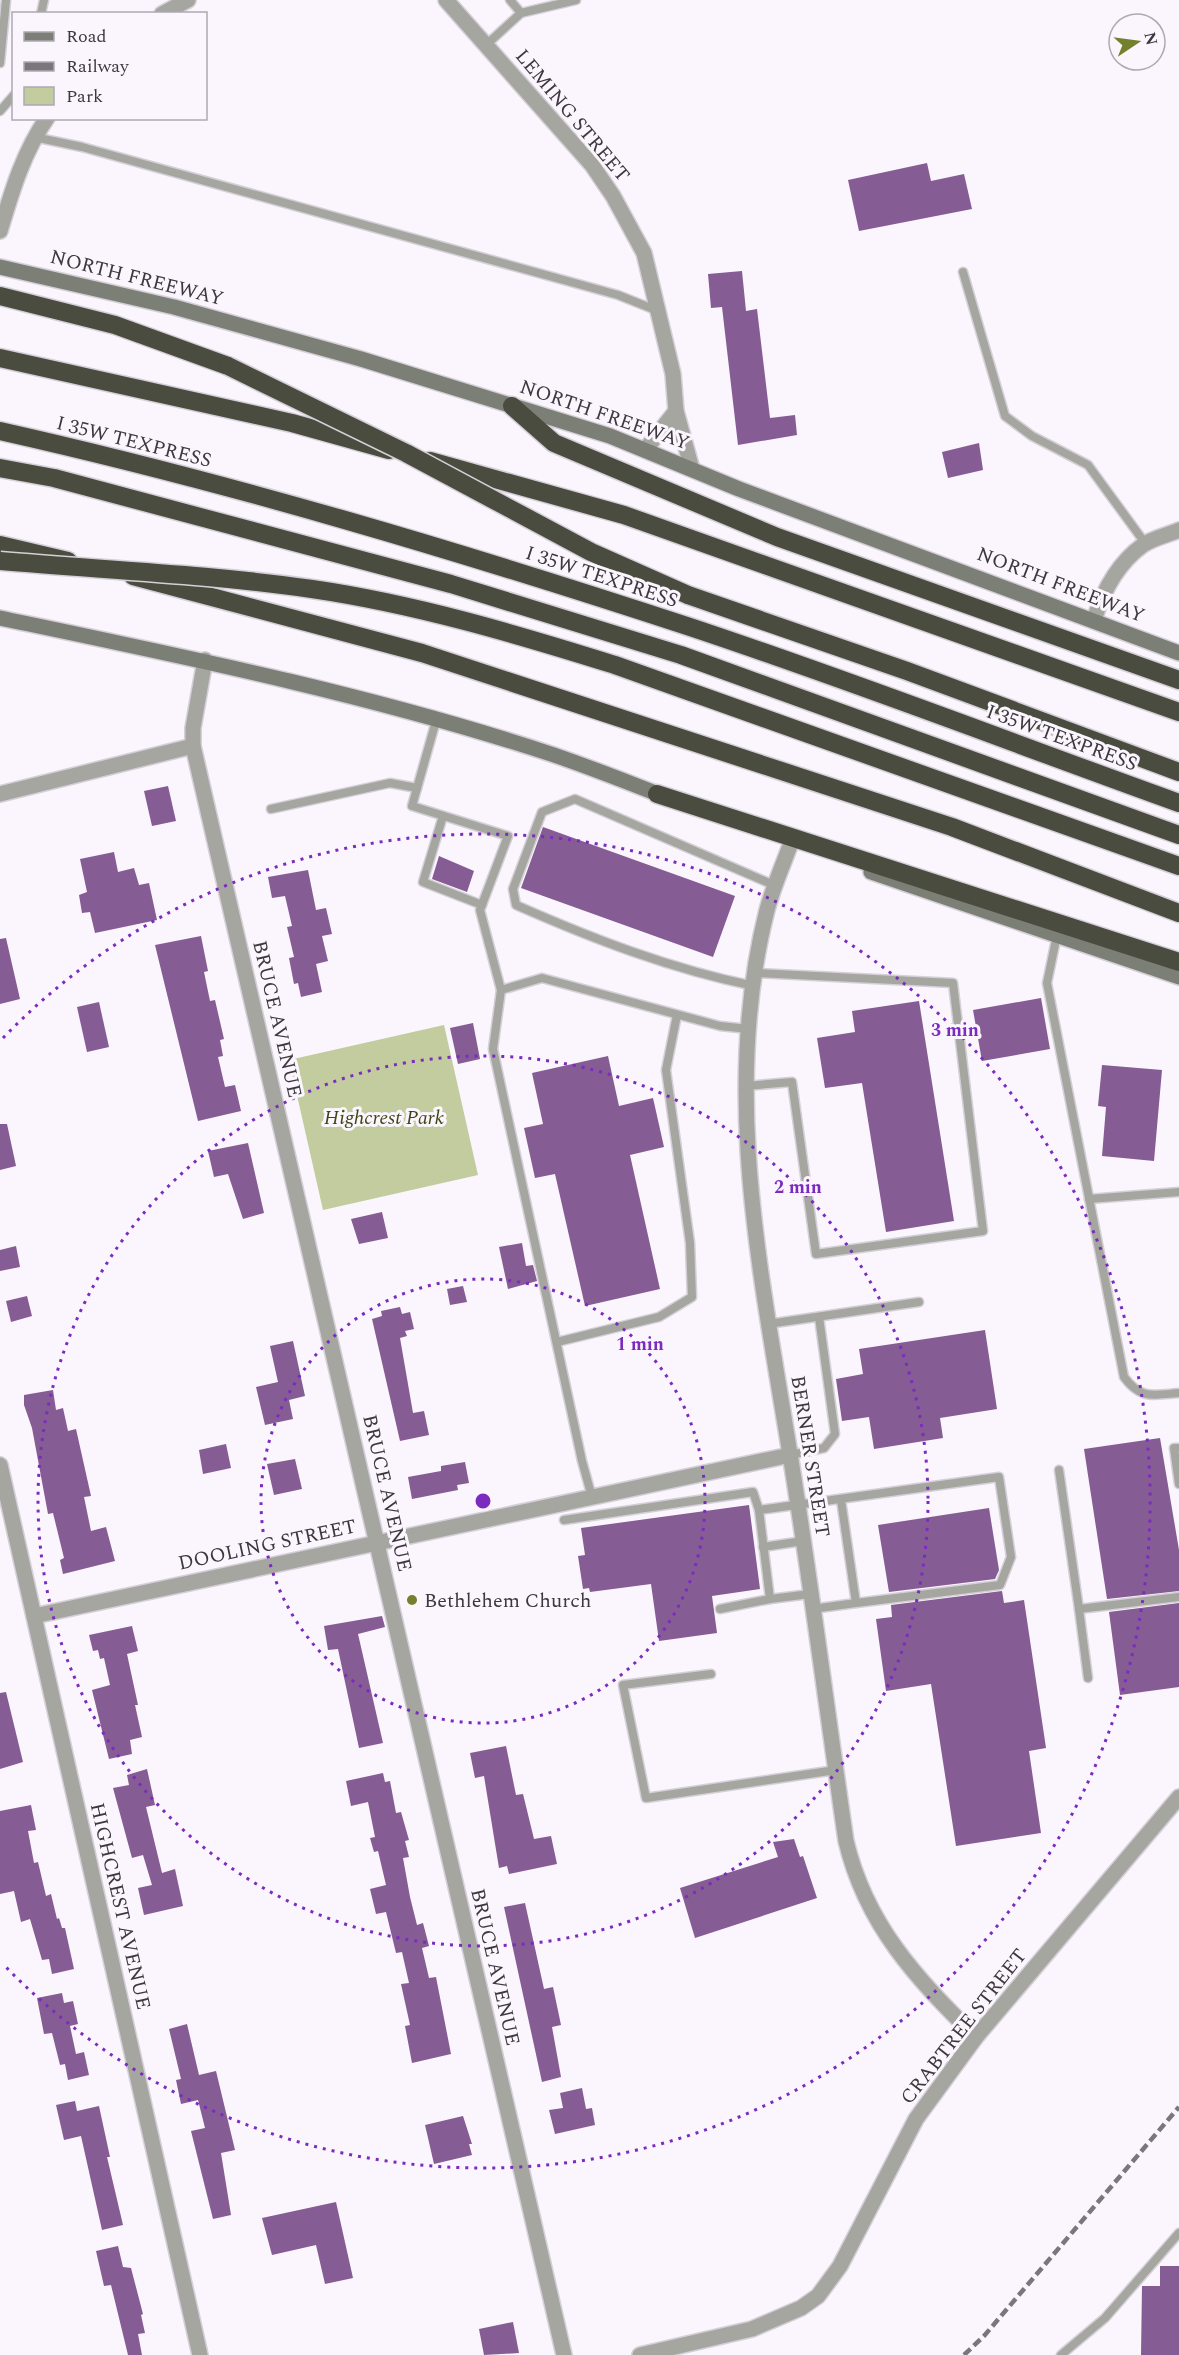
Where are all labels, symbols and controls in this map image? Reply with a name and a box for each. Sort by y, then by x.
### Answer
legend [12,12,207,120]
north arrow [1107,12,1167,72]
text: Road [66,23,107,50]
text: N [1137,30,1164,48]
street label: LEMING STREET [507,43,637,189]
text: Railway [66,53,130,80]
text: Park [66,83,103,110]
street label: NORTH FREEWAY [47,242,227,314]
street label: NORTH FREEWAY [516,372,694,458]
street label: I 35W TEXPRESS [53,408,215,476]
street label: I 35W TEXPRESS [521,538,682,616]
street label: NORTH FREEWAY [972,539,1149,631]
street label: I 35W TEXPRESS [982,697,1141,779]
street label: BRUCE AVENUE [244,938,310,1101]
text: 3 min [931,1017,979,1044]
park label: Highcrest Park [324,1103,445,1133]
text: 2 min [774,1174,822,1201]
text: 1 min [616,1331,664,1358]
street label: BERNER STREET [782,1373,838,1539]
street label: BRUCE AVENUE [354,1412,420,1575]
centre of rings [473,1491,493,1511]
street label: DOOLING STREET [175,1511,359,1579]
place label: Bethlehem Church [424,1586,591,1616]
marker: Bethlehem Church [405,1593,419,1607]
street label: HIGHCREST AVENUE [82,1800,158,2013]
street label: BRUCE AVENUE [462,1886,528,2049]
street label: CRABTREE STREET [893,1942,1034,2111]

